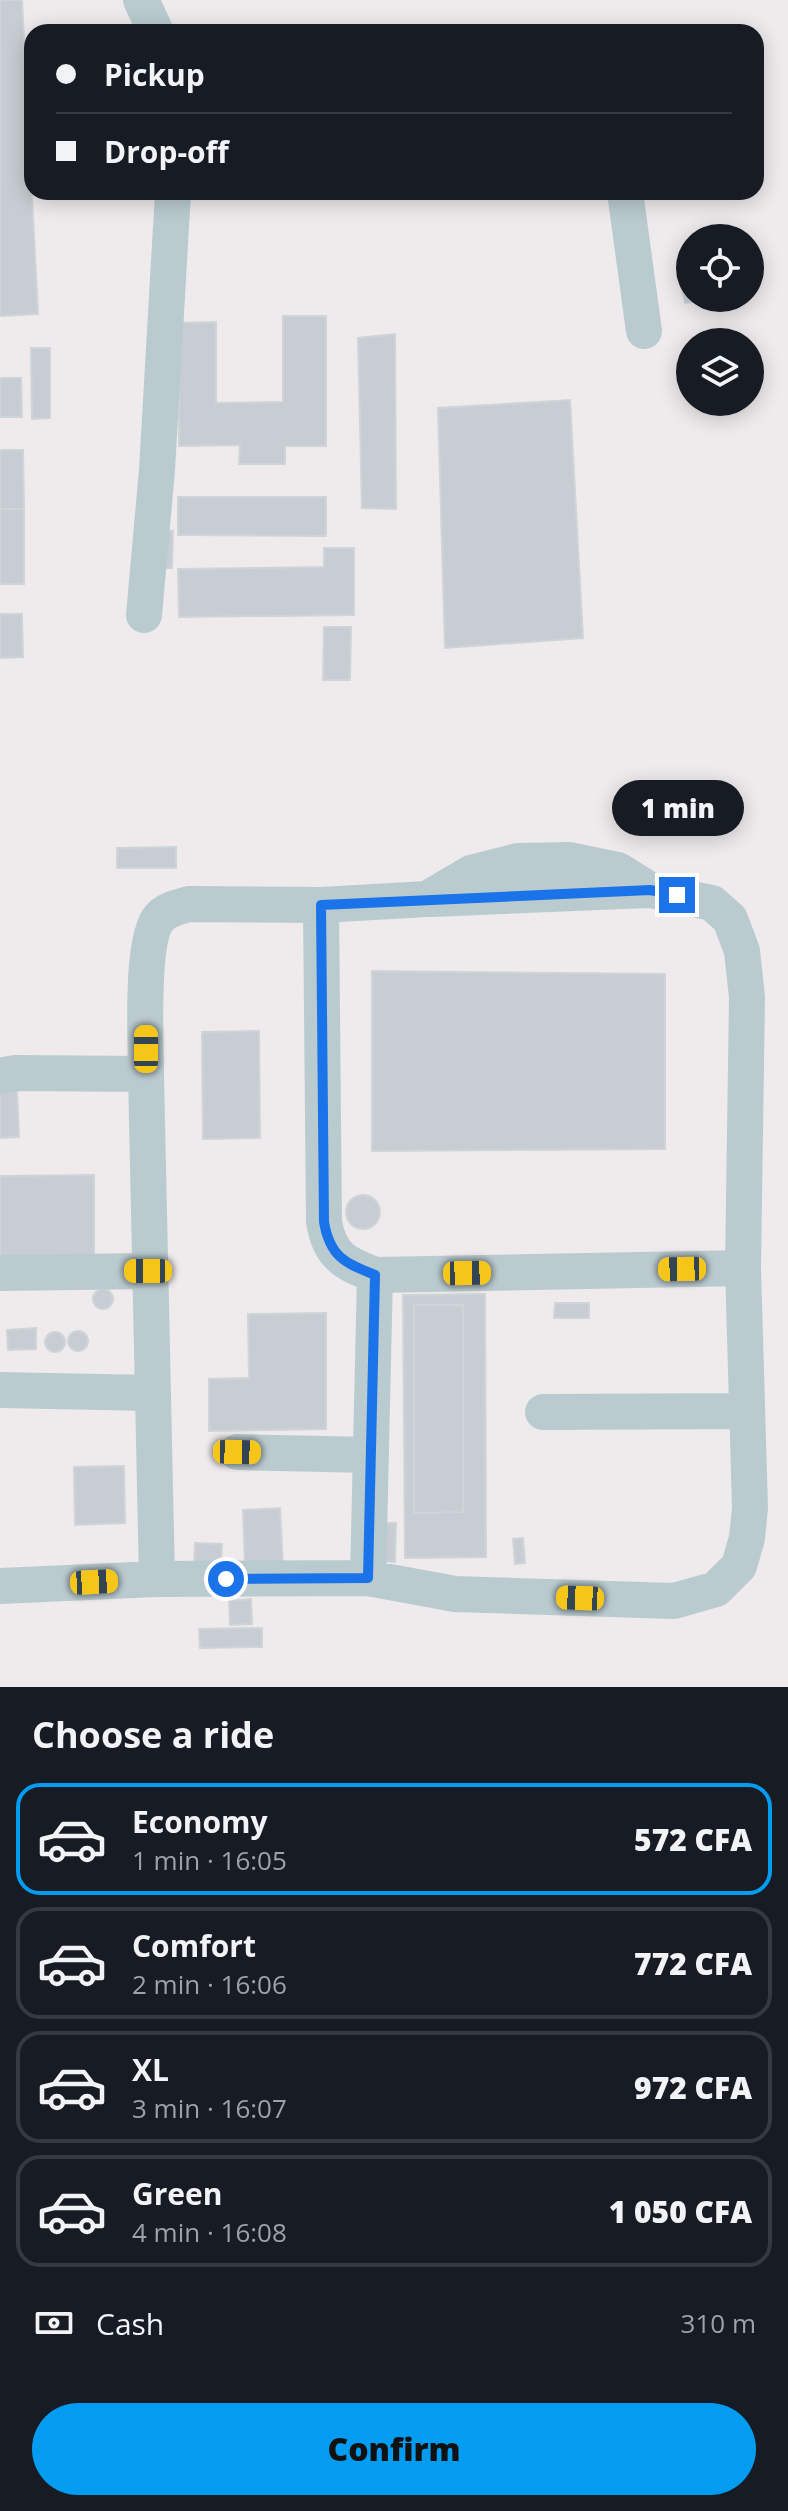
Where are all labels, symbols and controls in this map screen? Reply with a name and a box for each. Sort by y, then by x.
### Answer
text: Pickup [104,54,205,95]
text: Drop-off [104,131,229,172]
map controls [676,224,764,416]
button: locate [676,224,764,312]
button: layers [676,328,764,416]
callout: 1 min [611,779,743,835]
text: 1 min [641,790,715,826]
route end [659,877,695,913]
car [134,1025,158,1073]
car [658,1257,706,1281]
car [124,1259,172,1283]
car [443,1261,491,1285]
car [213,1440,261,1464]
route start [208,1561,244,1597]
car [69,1569,119,1595]
car [556,1585,604,1611]
text: Choose a ride [32,1710,274,1759]
text: Economy [132,1801,268,1842]
icon: car [36,1803,108,1875]
text: 572 CFA [634,1819,752,1860]
text: 1 min · 16:05 [132,1842,287,1878]
text: Comfort [132,1925,256,1966]
icon: car [36,1927,108,1999]
text: 772 CFA [634,1943,752,1984]
text: 2 min · 16:06 [132,1966,287,2002]
text: XL [132,2049,169,2090]
icon: car [36,2051,108,2123]
text: 972 CFA [634,2067,752,2108]
text: 3 min · 16:07 [132,2090,287,2126]
text: Green [132,2173,223,2214]
icon: car [36,2175,108,2247]
text: 1 050 CFA [609,2191,752,2232]
text: 4 min · 16:08 [132,2214,287,2250]
icon: cash [32,2301,76,2345]
text: Cash [96,2303,164,2344]
text: 310 m [681,2305,756,2341]
button: Confirm [32,2403,756,2495]

